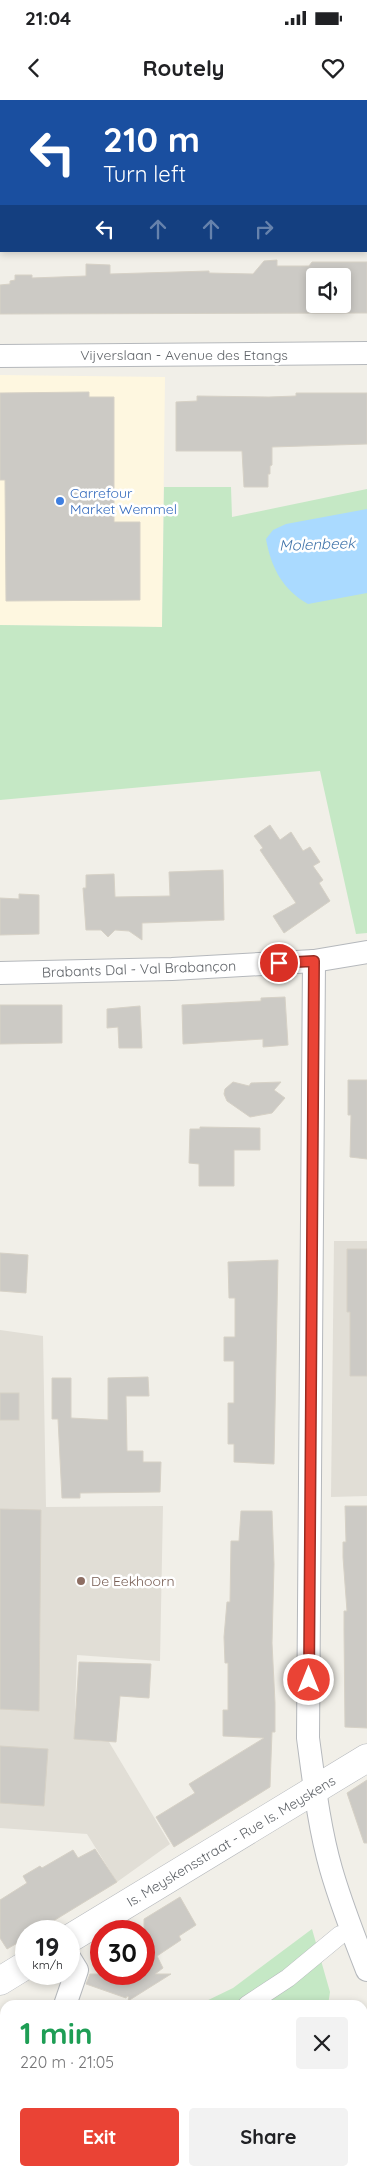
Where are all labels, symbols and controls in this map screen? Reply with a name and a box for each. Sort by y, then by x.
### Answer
text: 21:04 [25,6,71,30]
icon: back [20,54,48,82]
text: Routely [142,54,225,82]
icon: heart [319,54,347,82]
text: 210 m [103,117,200,161]
icon: left [20,120,85,185]
text: Turn left [103,160,186,188]
icon: left [91,215,119,243]
icon: ahead [144,215,172,243]
icon: ahead [197,215,225,243]
icon: right [250,215,278,243]
map controls [306,268,351,313]
button: sound [306,268,351,313]
street label: Vijverslaan - Avenue des Etangs [80,346,288,364]
place label: Carrefour Market Wemmel [70,484,177,518]
marker: Carrefour Market Wemmel [54,495,66,507]
water label: Molenbeek [279,533,357,555]
pin [258,942,300,984]
icon: arrive [265,949,293,977]
street label: Brabants Dal - Val Brabançon [41,957,237,981]
place label: De Eekhoorn [91,1572,174,1590]
marker: De Eekhoorn [75,1575,87,1587]
position arrow [282,1653,334,1705]
street label: Is. Meyskensstraat - Rue Is. Meyskens [123,1771,339,1911]
speed limit sign: 30 [90,1920,155,1985]
text: 19 [36,1931,59,1962]
text: km/h [32,1957,63,1972]
text: 1 min [20,2014,93,2052]
button: close [296,2017,348,2069]
text: 220 m · 21:05 [20,2052,114,2072]
button: Exit [20,2108,179,2166]
button: Share [189,2108,348,2166]

